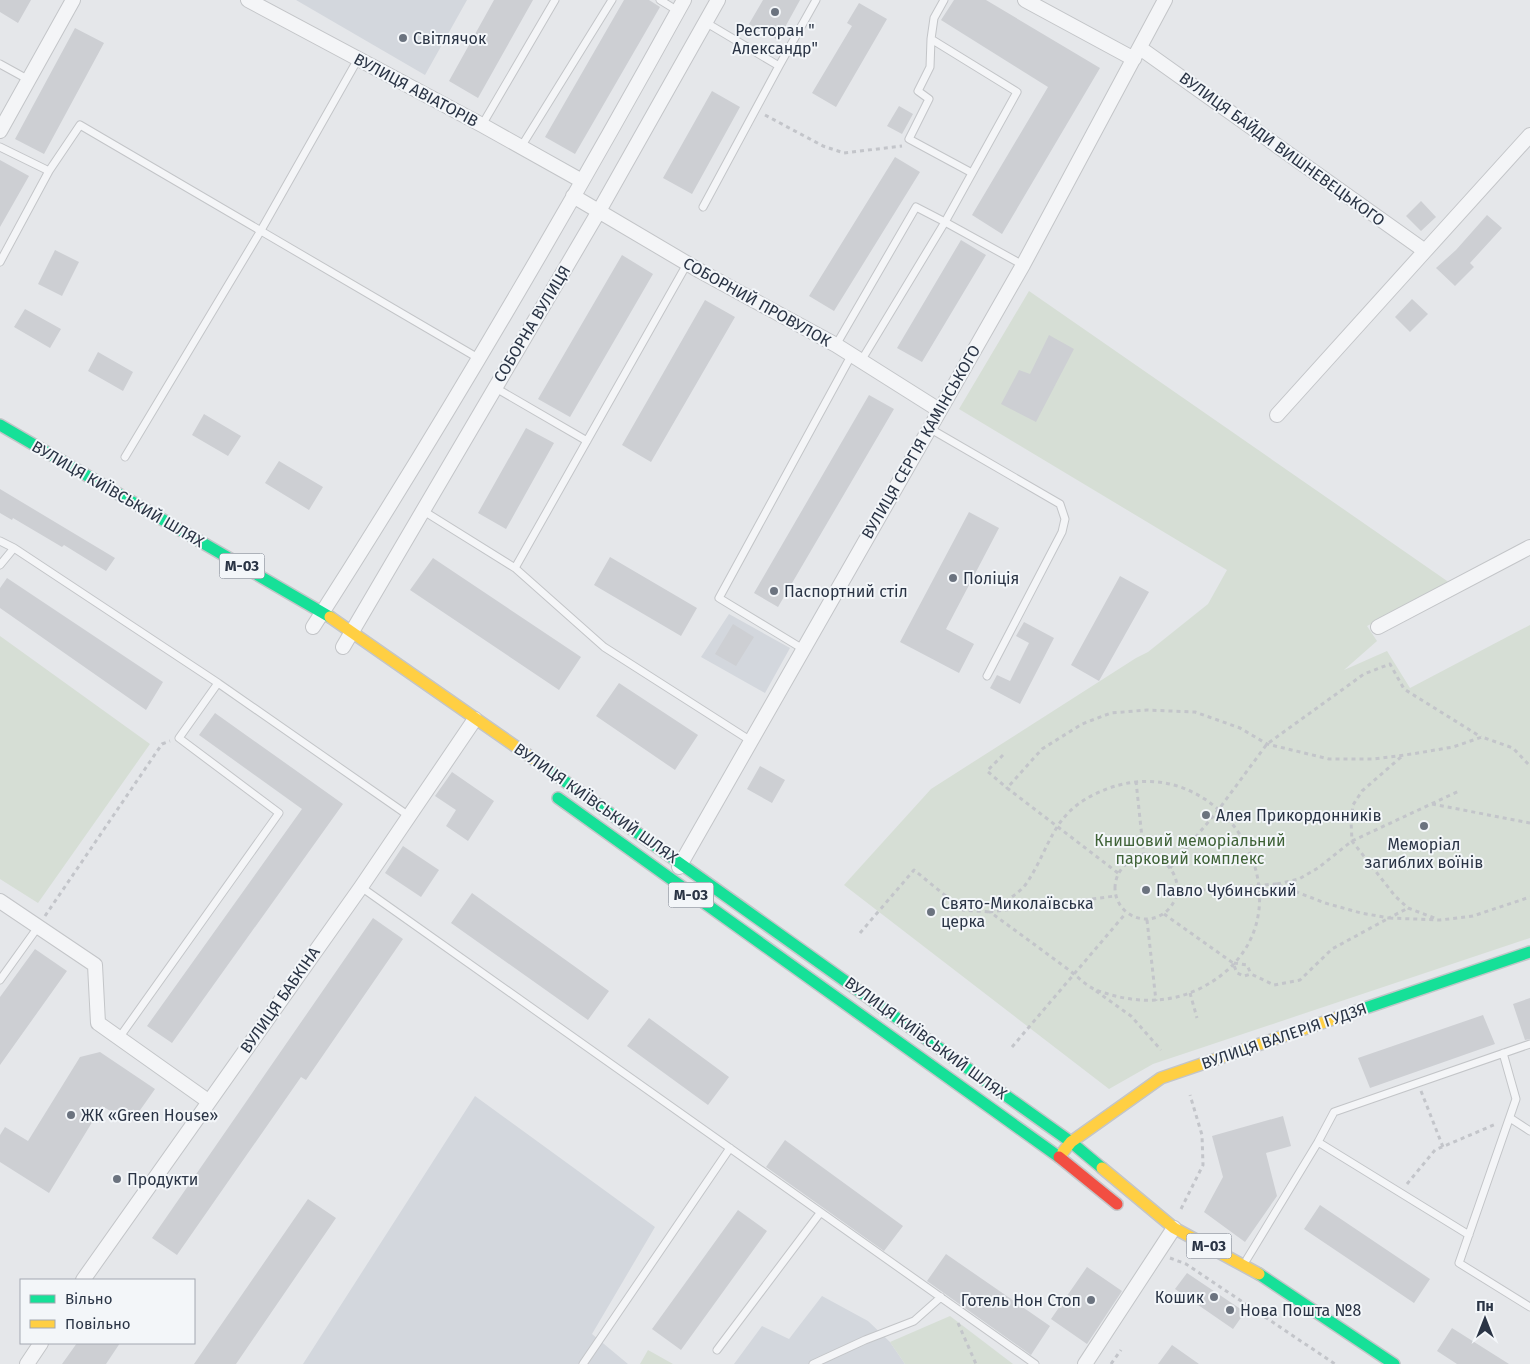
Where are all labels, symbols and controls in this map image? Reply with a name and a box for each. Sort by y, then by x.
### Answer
marker: Ресторан " Александр" [769,6,781,18]
place label: Ресторан " Александр" [732,21,818,58]
place label: Світлячок [413,29,487,48]
marker: Світлячок [397,32,409,44]
street label: ВУЛИЦЯ АВІАТОРІВ [351,49,482,131]
street label: ВУЛИЦЯ БАЙДИ ВИШНЕВЕЦЬКОГО [1176,68,1388,230]
street label: СОБОРНИЙ ПРОВУЛОК [680,253,835,351]
street label: СОБОРНА ВУЛИЦЯ [490,262,574,386]
street label: ВУЛИЦЯ СЕРГІЯ КАМІНСЬКОГО [858,342,984,542]
street label: ВУЛИЦЯ КИЇВСЬКИЙ ШЛЯХ [28,437,208,551]
road number: М-03 [220,554,264,578]
place label: Поліція [963,569,1019,588]
marker: Поліція [947,572,959,584]
place label: Паспортний стіл [784,582,908,601]
marker: Паспортний стіл [768,585,780,597]
street label: ВУЛИЦЯ КИЇВСЬКИЙ ШЛЯХ [510,739,682,867]
place label: Алея Прикордонників [1216,806,1381,825]
marker: Алея Прикордонників [1200,809,1212,821]
marker: Меморіал загиблих воїнів [1418,820,1430,832]
park label: Книшовий меморіальний парковий комплекс [1094,831,1286,868]
place label: Меморіал загиблих воїнів [1365,835,1483,872]
place label: Павло Чубинський [1156,881,1297,900]
road number: М-03 [668,882,714,908]
marker: Павло Чубинський [1140,884,1152,896]
place label: Свято-Миколаївська церка [941,894,1094,931]
marker: Свято-Миколаївська церка [925,906,937,918]
street label: ВУЛИЦЯ БАБКІНА [236,943,324,1057]
street label: ВУЛИЦЯ КИЇВСЬКИЙ ШЛЯХ [841,973,1011,1103]
street label: ВУЛИЦЯ ВАЛЕРІЯ ГУДЗЯ [1199,999,1369,1073]
place label: ЖК «Green House» [81,1106,218,1125]
marker: ЖК «Green House» [65,1109,77,1121]
place label: Продукти [127,1170,198,1189]
marker: Продукти [111,1173,123,1185]
road number: М-03 [1186,1234,1232,1258]
legend [20,1279,195,1344]
place label: Кошик [1155,1288,1205,1307]
text: Вільно [65,1290,112,1308]
place label: Готель Нон Стоп [961,1291,1081,1310]
marker: Кошик [1208,1291,1220,1303]
marker: Готель Нон Стоп [1085,1294,1097,1306]
north arrow [1460,1294,1510,1344]
text: Пн [1476,1298,1494,1315]
place label: Нова Пошта №8 [1240,1301,1361,1320]
marker: Нова Пошта №8 [1224,1304,1236,1316]
text: Повільно [65,1315,131,1333]

